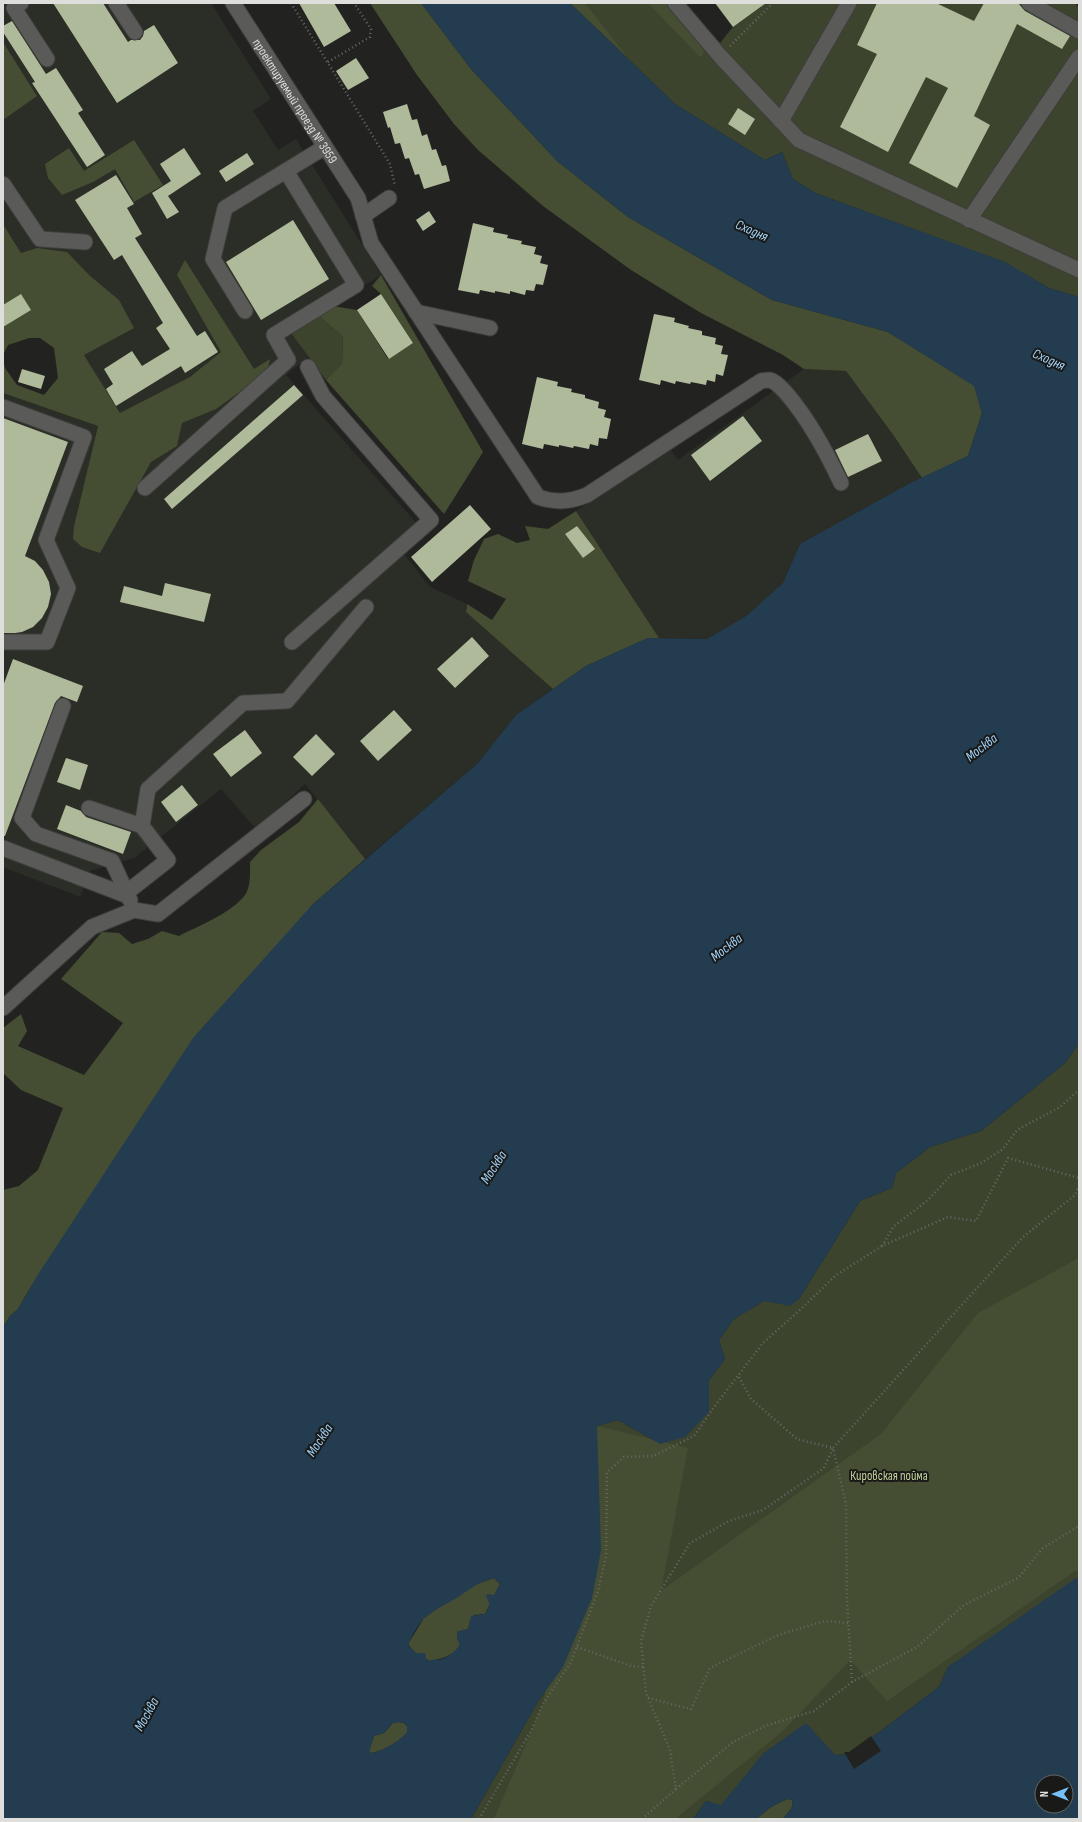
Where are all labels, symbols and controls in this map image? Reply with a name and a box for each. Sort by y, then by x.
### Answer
street label: проектируемый проезд № 3959 [249,36,341,167]
water label: Сходня [733,216,771,245]
water label: Сходня [1030,345,1068,374]
water label: Москва [962,729,1001,765]
water label: Москва [707,929,746,965]
water label: Москва [477,1147,510,1187]
water label: Москва [303,1420,336,1460]
park label: Кировская пойма [850,1468,928,1484]
water label: Москва [130,1694,163,1734]
north arrow [1034,1774,1074,1814]
text: N [1038,1791,1051,1797]

